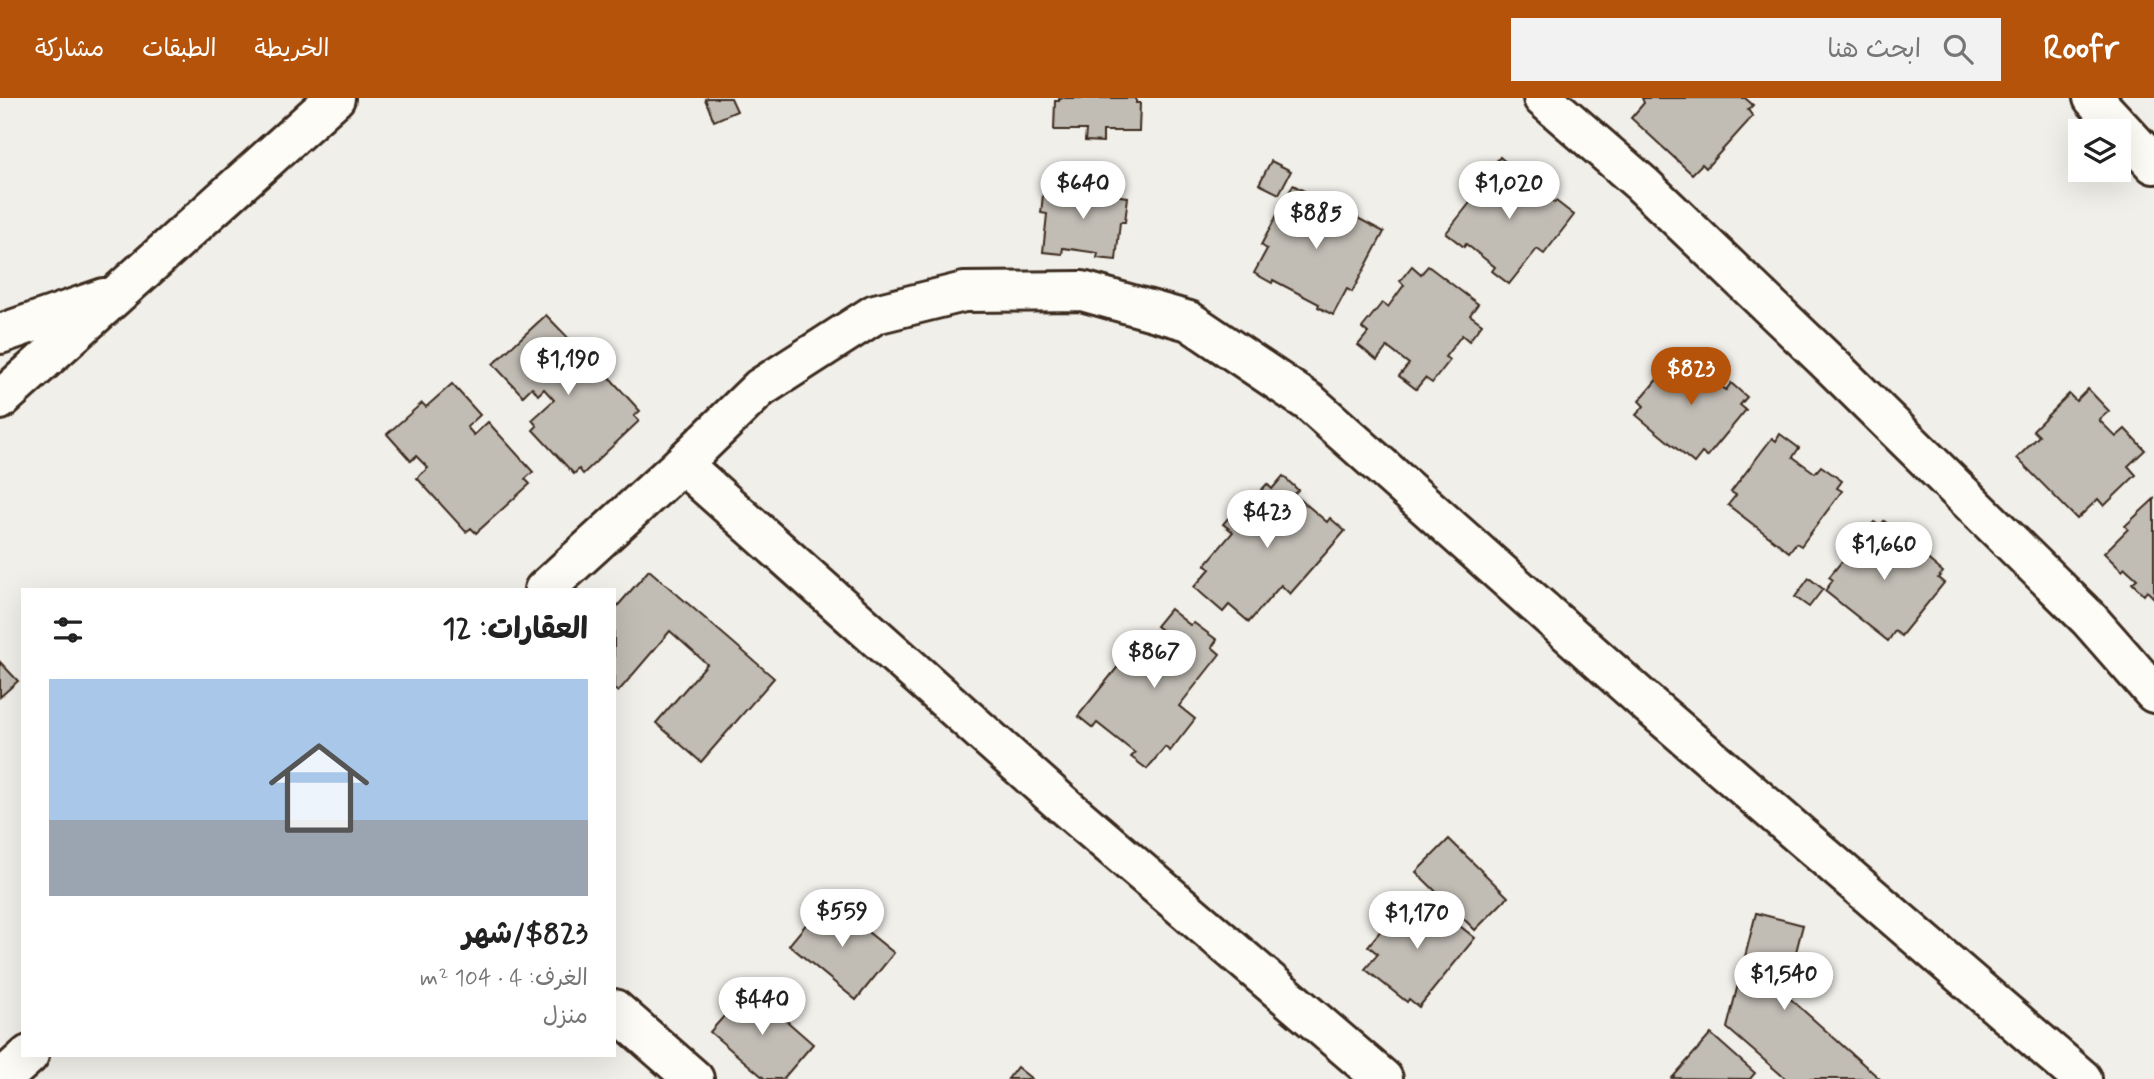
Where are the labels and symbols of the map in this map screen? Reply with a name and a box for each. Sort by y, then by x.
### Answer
pin: $640 [1042,162,1124,221]
pin: $1,020 [1452,162,1566,221]
pin: $885 [1275,192,1357,251]
pin: $1,190 [511,338,625,397]
pin: $823 [1650,348,1732,407]
pin: $423 [1226,490,1308,550]
pin: $1,660 [1827,522,1941,582]
pin: $867 [1113,630,1195,690]
pin: $559 [801,890,883,949]
pin: $1,170 [1360,892,1474,951]
pin: $1,540 [1727,953,1841,1012]
pin: $440 [721,978,803,1037]

